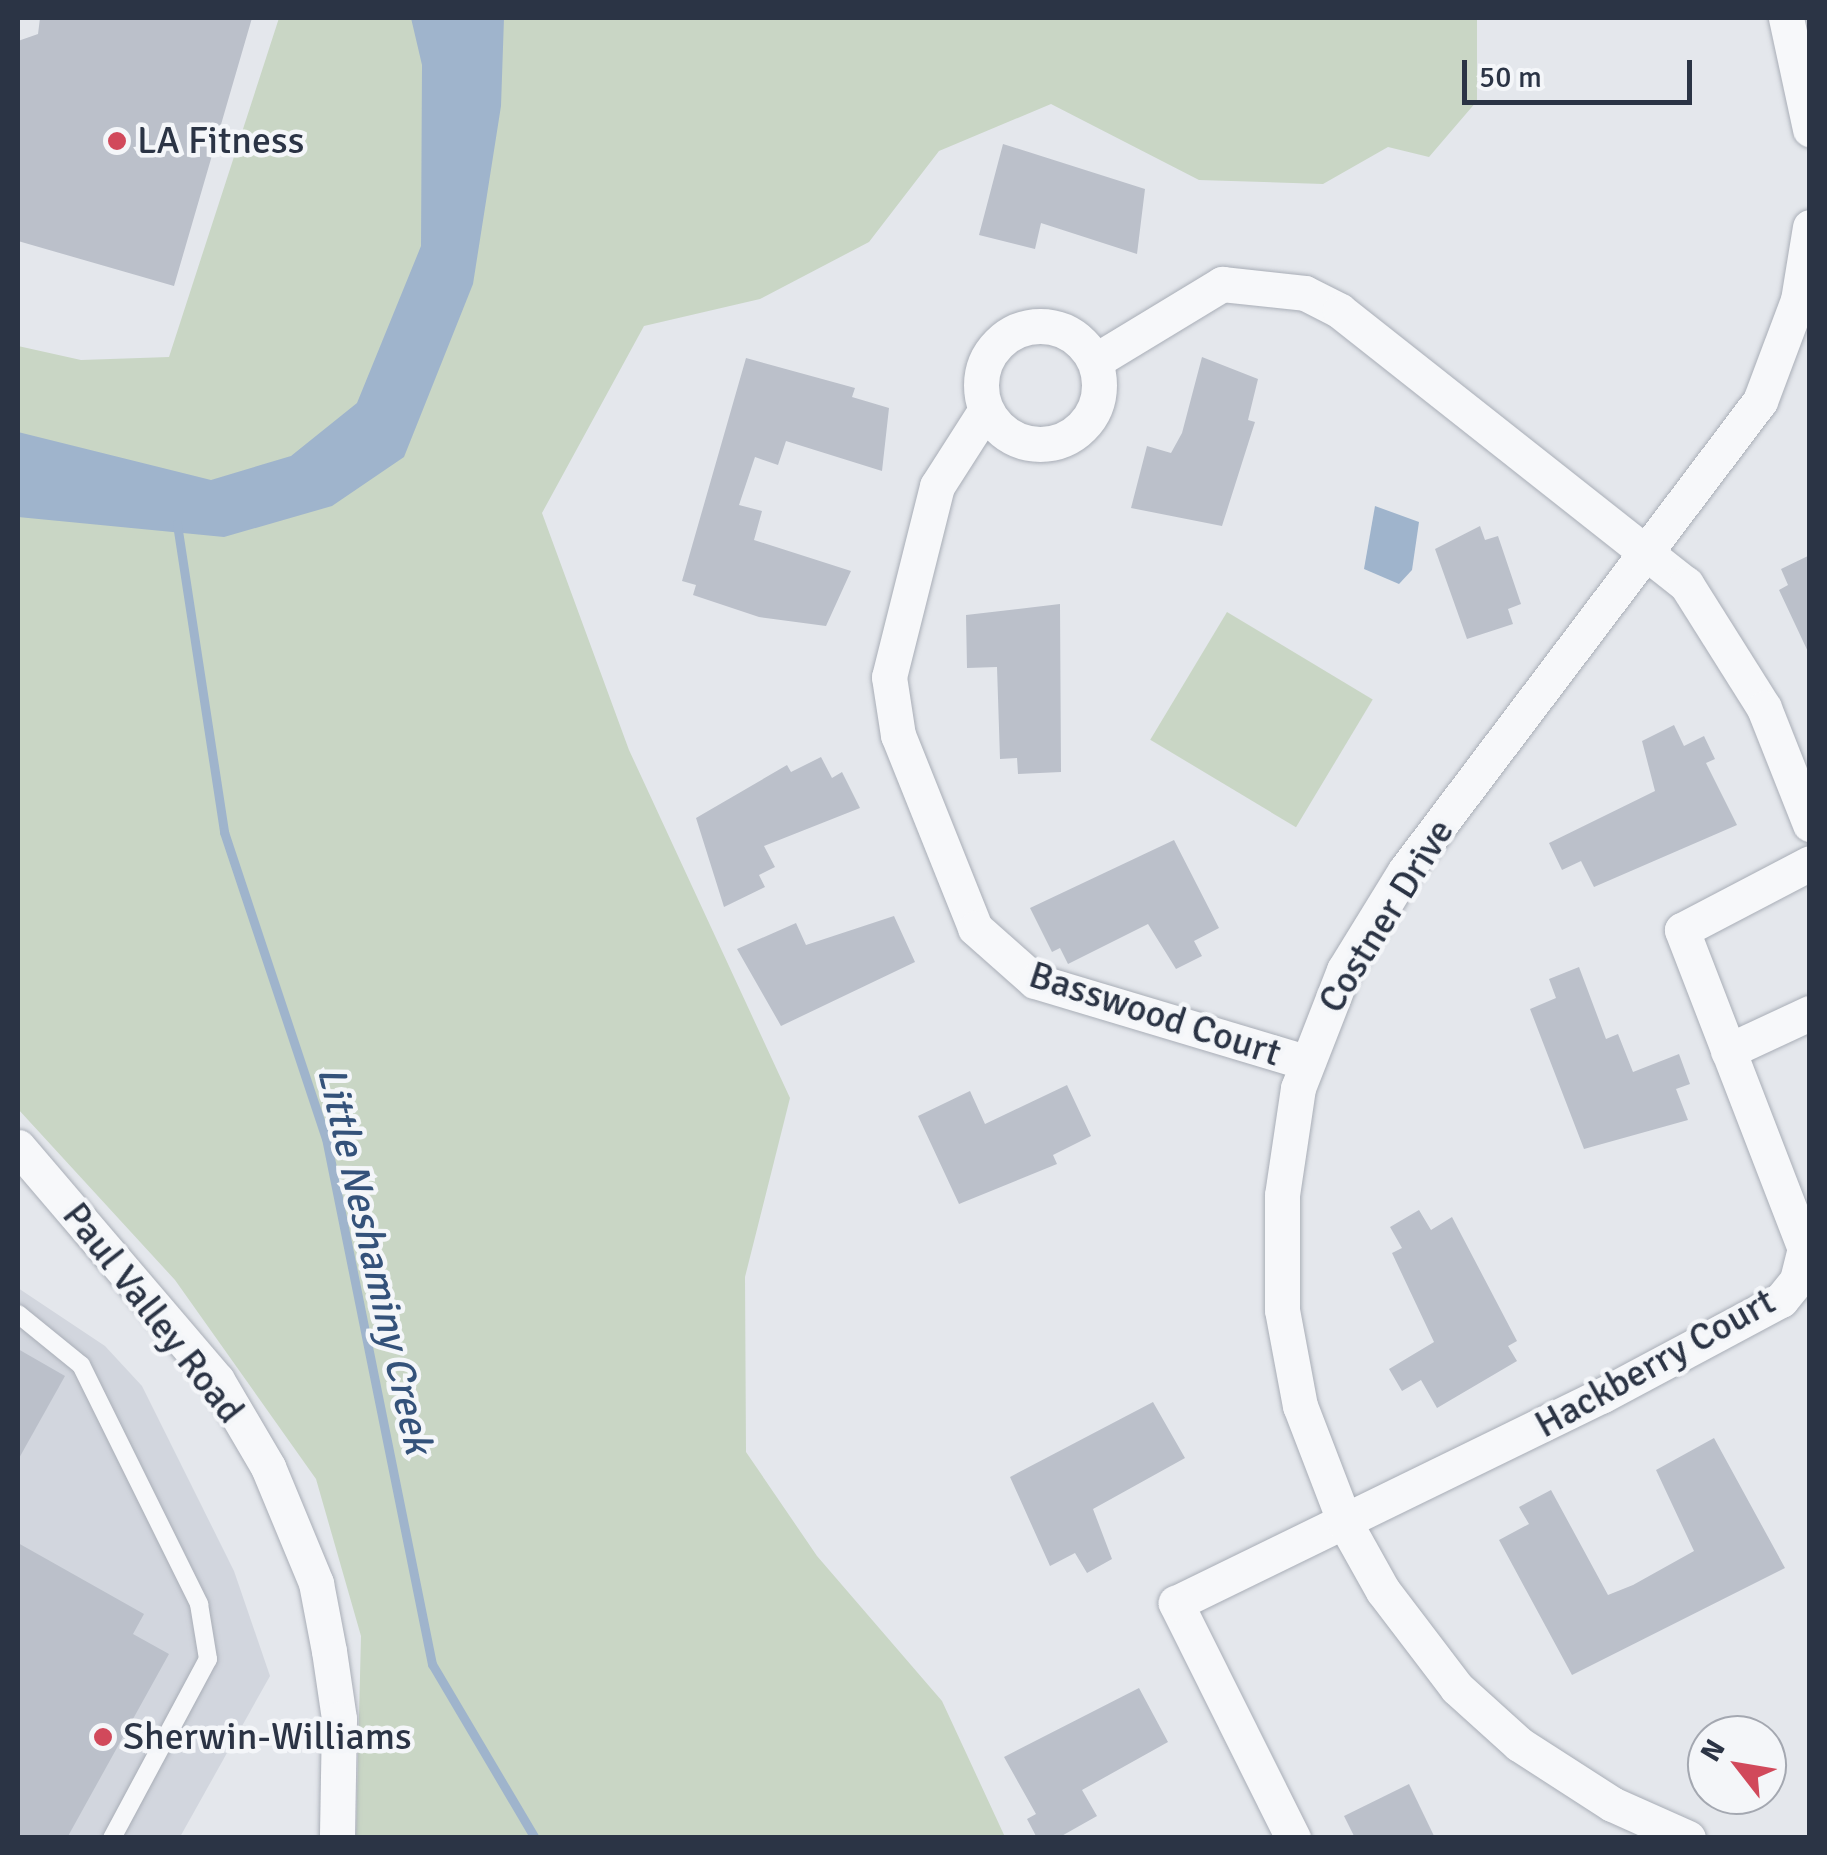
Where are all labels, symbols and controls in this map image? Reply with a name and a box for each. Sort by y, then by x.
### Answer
scale bar [1467,40,1697,102]
text: 50 m [1479,59,1542,96]
place label: LA Fitness [137,118,304,164]
marker: LA Fitness [106,130,128,152]
street label: Costner Drive [1309,811,1463,1021]
street label: Basswood Court [1023,952,1287,1076]
water label: Little Neshaminy Creek [307,1062,443,1458]
street label: Paul Valley Road [53,1194,253,1432]
street label: Hackberry Court [1527,1278,1783,1448]
place label: Sherwin-Williams [123,1714,412,1760]
north arrow [1687,1715,1787,1815]
marker: Sherwin-Williams [92,1726,114,1748]
text: N [1693,1733,1733,1768]

